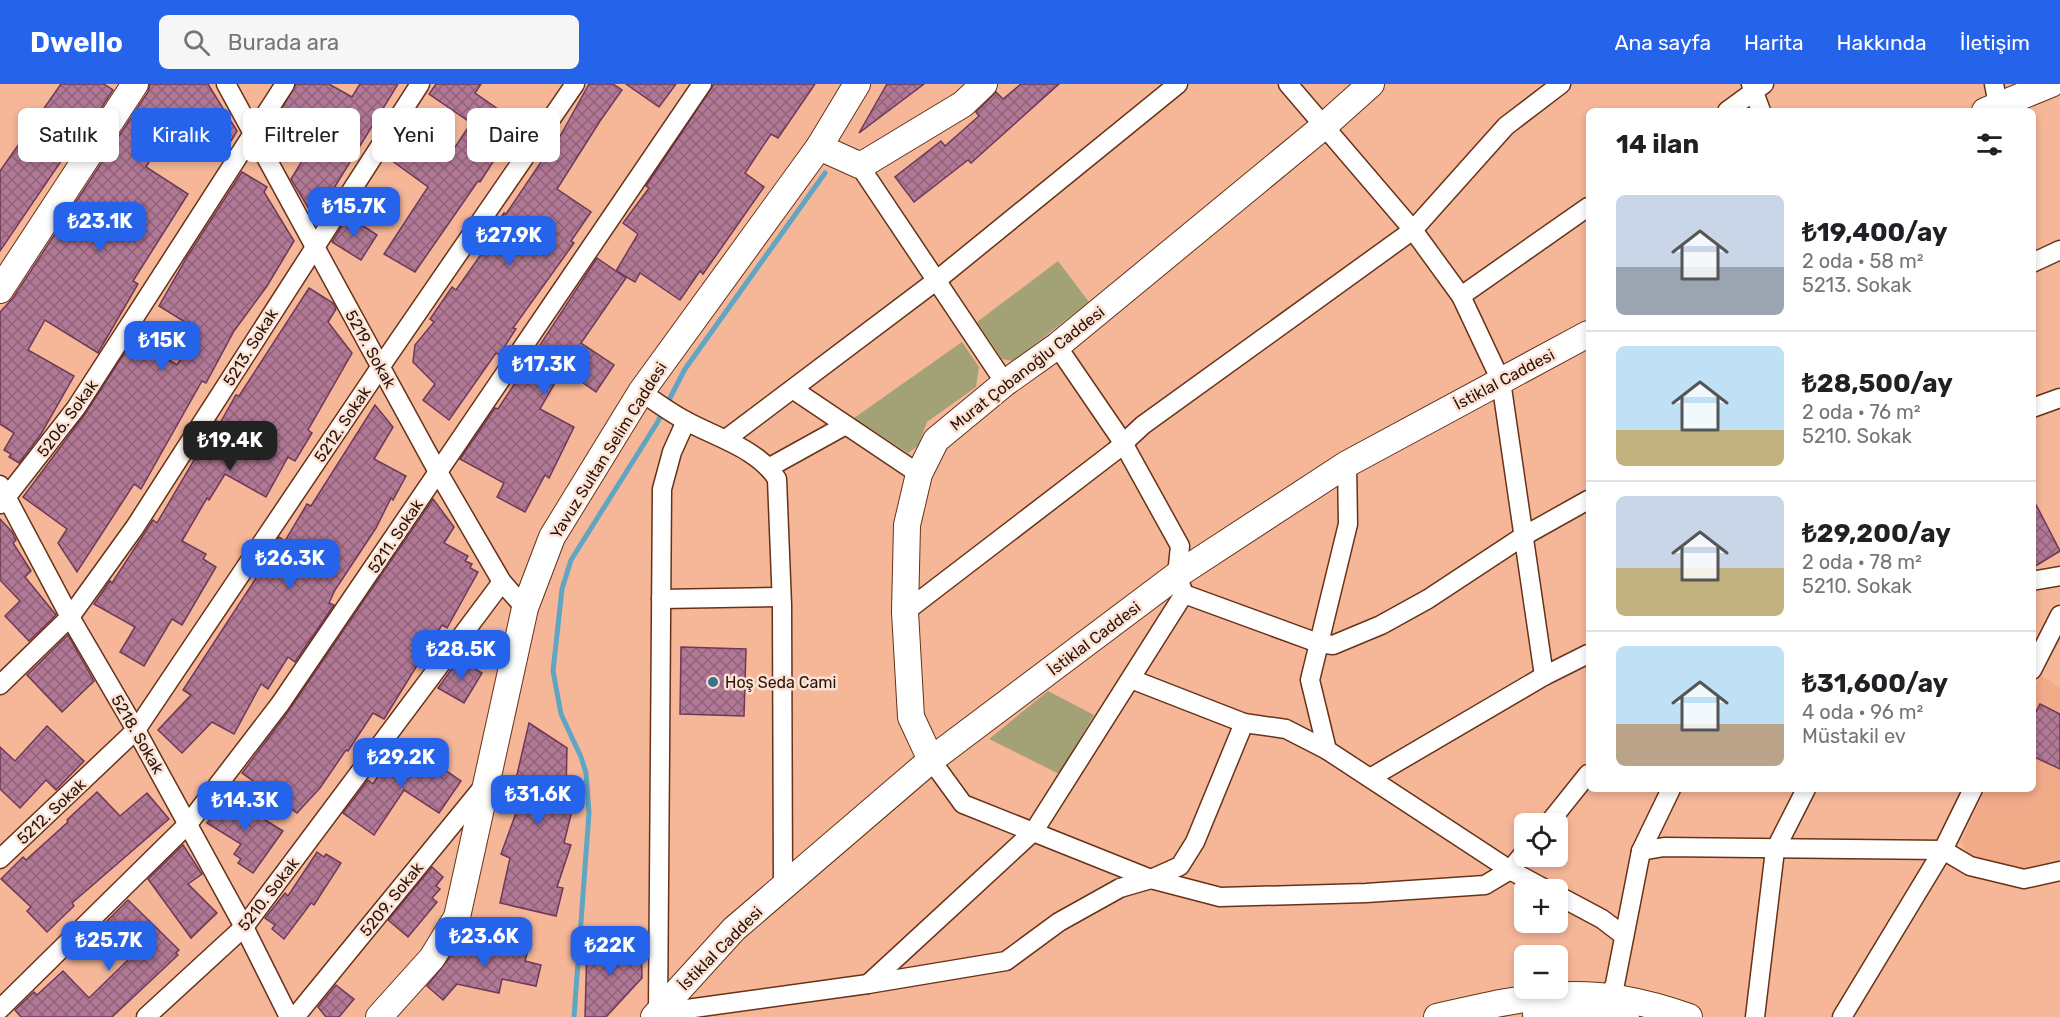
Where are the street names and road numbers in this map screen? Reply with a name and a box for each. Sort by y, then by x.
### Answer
street label: Murat Çobanoğlu Caddesi [946,302,1108,435]
street label: 5213. Sokak [219,304,282,389]
street label: 5219. Sokak [341,307,400,392]
street label: İstiklal Caddesi [1451,345,1558,414]
street label: Yavuz Sultan Selim Caddesi [546,359,671,542]
street label: 5206. Sokak [33,375,102,461]
street label: 5212. Sokak [310,382,375,466]
street label: 5211. Sokak [364,495,427,577]
street label: İstiklal Caddesi [1044,597,1144,679]
street label: 5218. Sokak [107,691,168,778]
street label: 5212. Sokak [13,774,90,848]
street label: 5210. Sokak [234,853,303,935]
street label: 5209. Sokak [356,858,427,940]
street label: İstiklal Caddesi [674,902,766,994]

